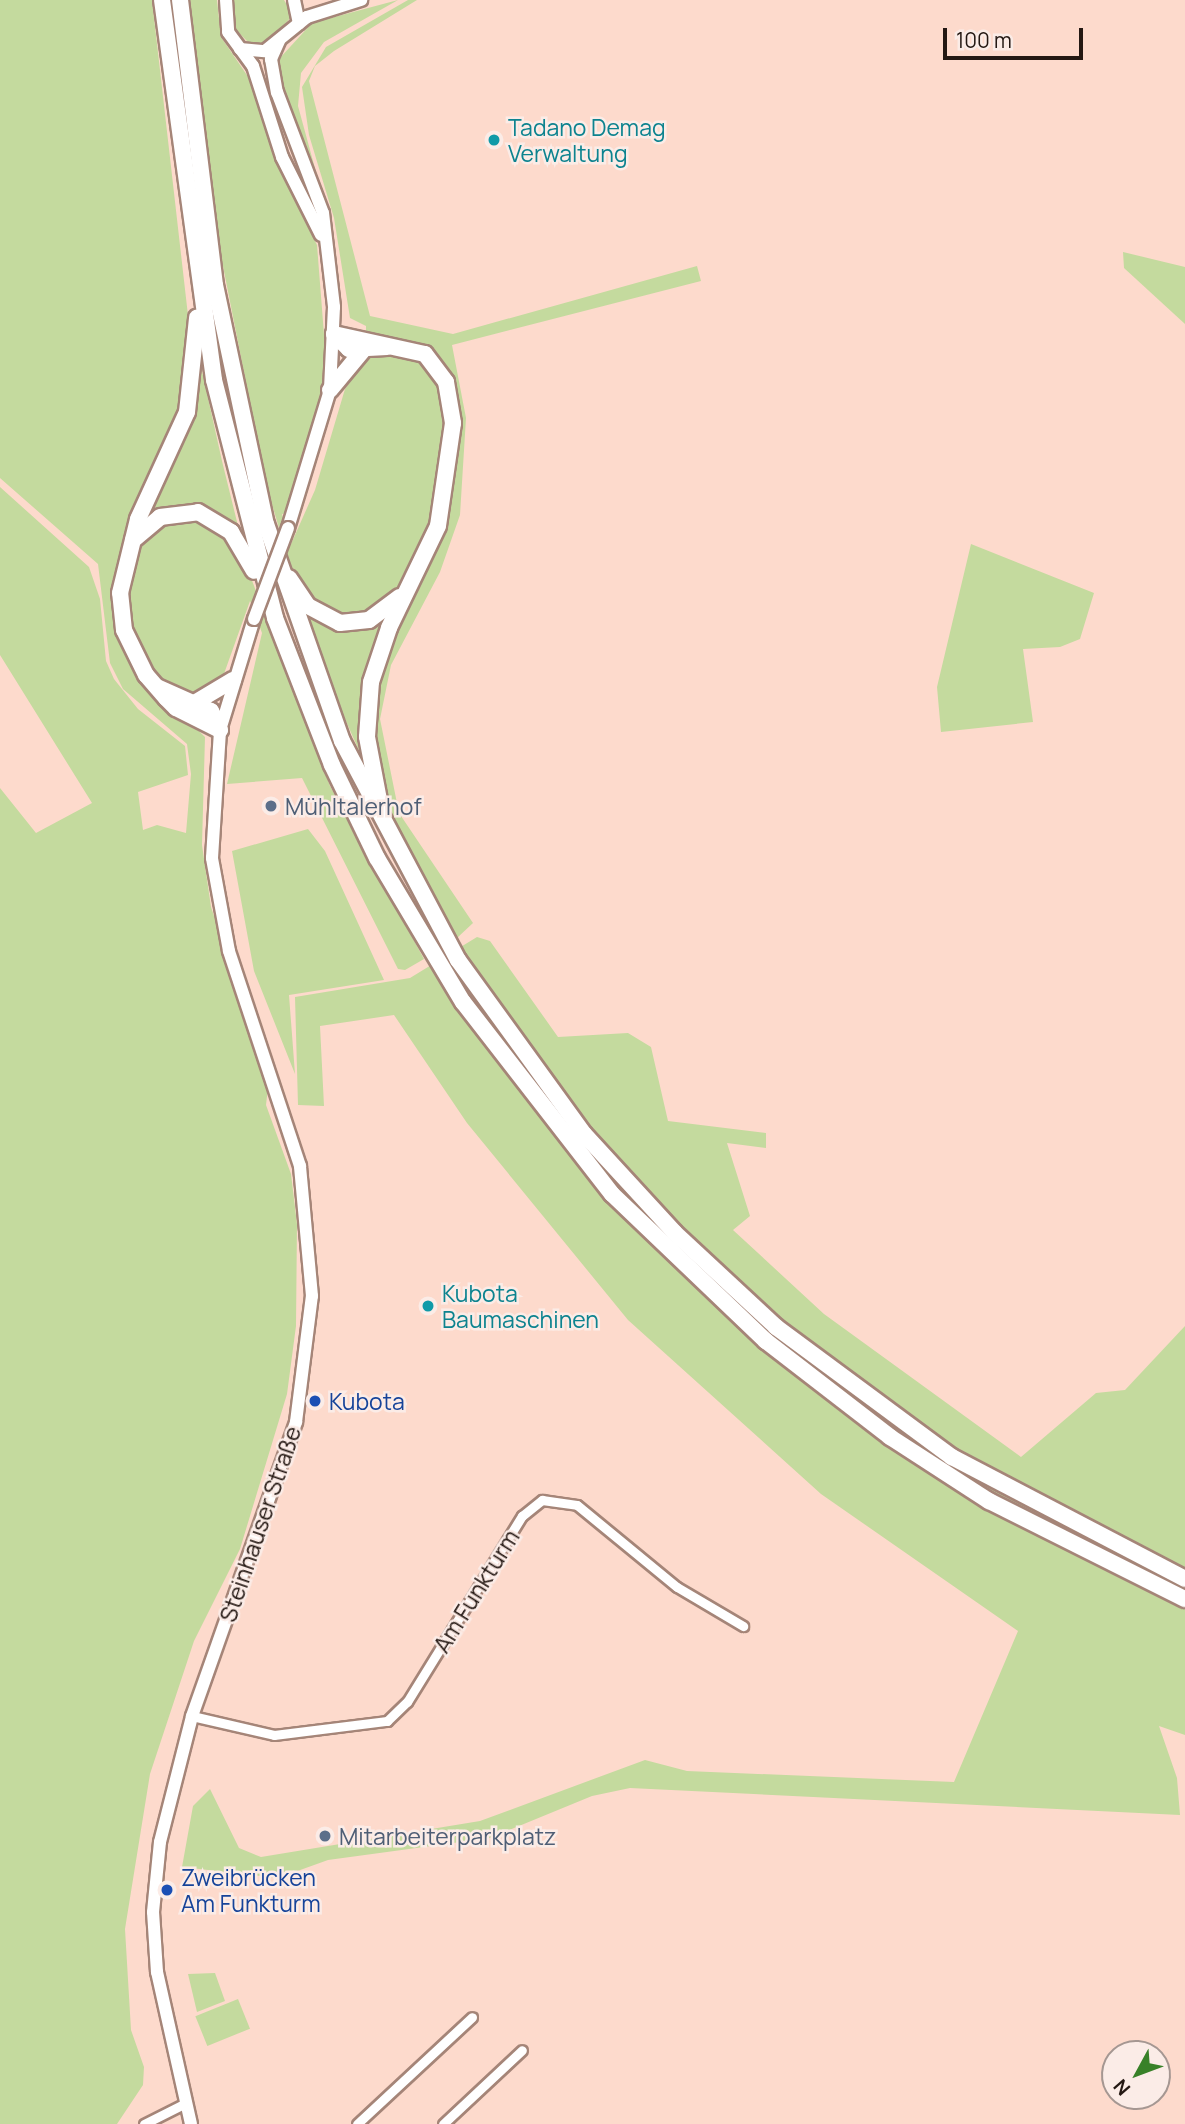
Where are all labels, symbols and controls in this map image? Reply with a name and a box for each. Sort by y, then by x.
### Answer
scale bar [947,14,1087,58]
text: 100 m [956,26,1012,54]
place label: Tadano Demag Verwaltung [508,113,666,167]
marker: Tadano Demag Verwaltung [486,132,502,148]
place label: Mühltalerhof [285,792,422,820]
marker: Mühltalerhof [263,798,279,814]
place label: Kubota Baumaschinen [442,1279,599,1333]
marker: Kubota Baumaschinen [420,1298,436,1314]
place label: Kubota [329,1387,405,1415]
marker: Kubota [307,1393,323,1409]
street label: Steinhauser Straße [214,1423,306,1625]
street label: Am Funkturm [427,1524,525,1658]
place label: Mitarbeiterparkplatz [339,1822,556,1850]
marker: Mitarbeiterparkplatz [317,1828,333,1844]
place label: Zweibrücken Am Funkturm [181,1863,321,1917]
marker: Zweibrücken Am Funkturm [159,1882,175,1898]
north arrow [1101,2040,1171,2110]
text: N [1107,2074,1136,2101]

